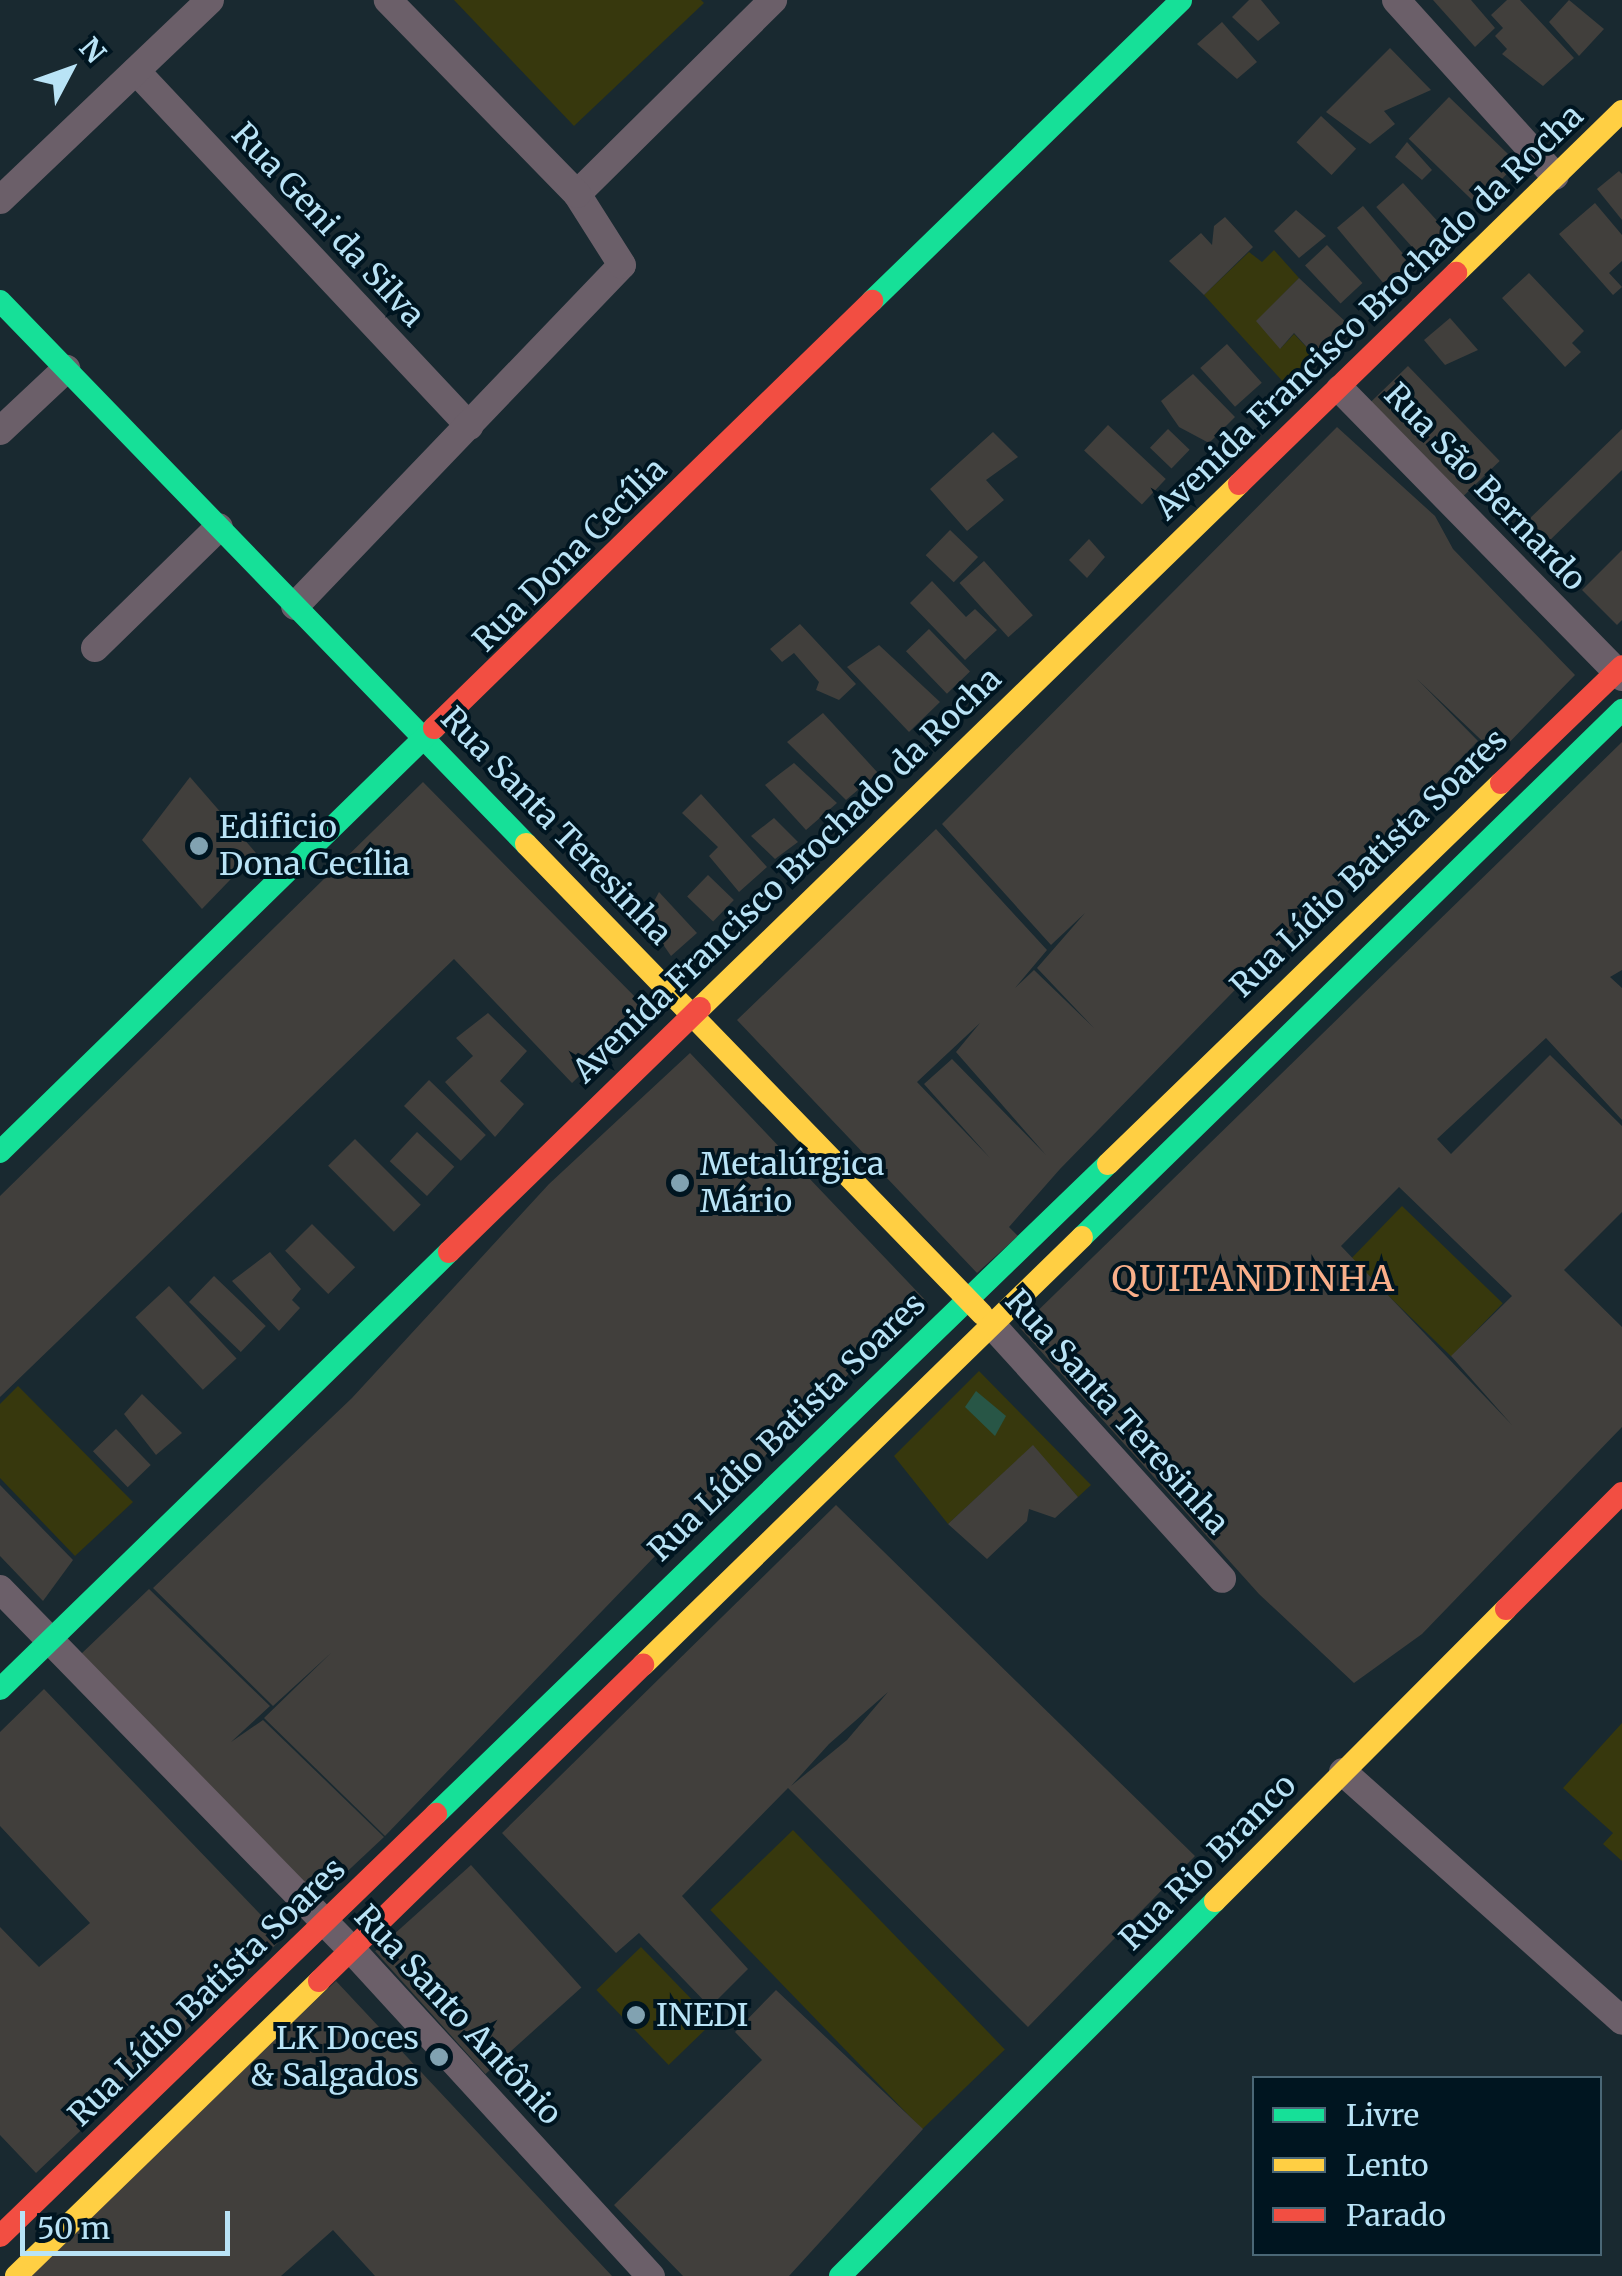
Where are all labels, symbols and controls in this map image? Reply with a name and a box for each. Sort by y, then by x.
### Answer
north arrow [20,20,120,120]
text: N [72,30,113,70]
street label: Avenida Francisco Brochado da Rocha [1147,97,1591,527]
street label: Rua Geni da Silva [224,115,432,335]
street label: Rua São Bernardo [1376,375,1594,599]
street label: Rua Dona Cecília [465,450,675,660]
street label: Avenida Francisco Brochado da Rocha [565,660,1009,1090]
street label: Rua Santa Teresinha [433,699,679,953]
street label: Rua Lídio Batista Soares [1223,721,1515,1005]
place label: Edificio Dona Cecília [219,809,410,884]
marker: Edificio Dona Cecília [188,835,210,857]
place label: Metalúrgica Mário [700,1146,885,1221]
marker: Metalúrgica Mário [669,1172,691,1194]
district label: QUITANDINHA [1112,1258,1396,1300]
street label: Rua Santa Teresinha [997,1282,1237,1542]
street label: Rua Lídio Batista Soares [641,1285,933,1569]
street label: Rua Rio Branco [1112,1766,1304,1958]
street label: Rua Lídio Batista Soares [61,1850,353,2134]
street label: Rua Santo Antônio [346,1897,570,2133]
place label: INEDI [656,1996,748,2034]
marker: INEDI [625,2004,647,2026]
place label: LK Doces & Salgados [250,2020,419,2095]
marker: LK Doces & Salgados [428,2046,450,2068]
legend [1252,2076,1602,2256]
text: Livre [1346,2096,1419,2134]
text: Lento [1346,2146,1429,2184]
scale bar [25,2191,235,2253]
text: Parado [1346,2196,1446,2234]
text: 50 m [37,2209,110,2247]

